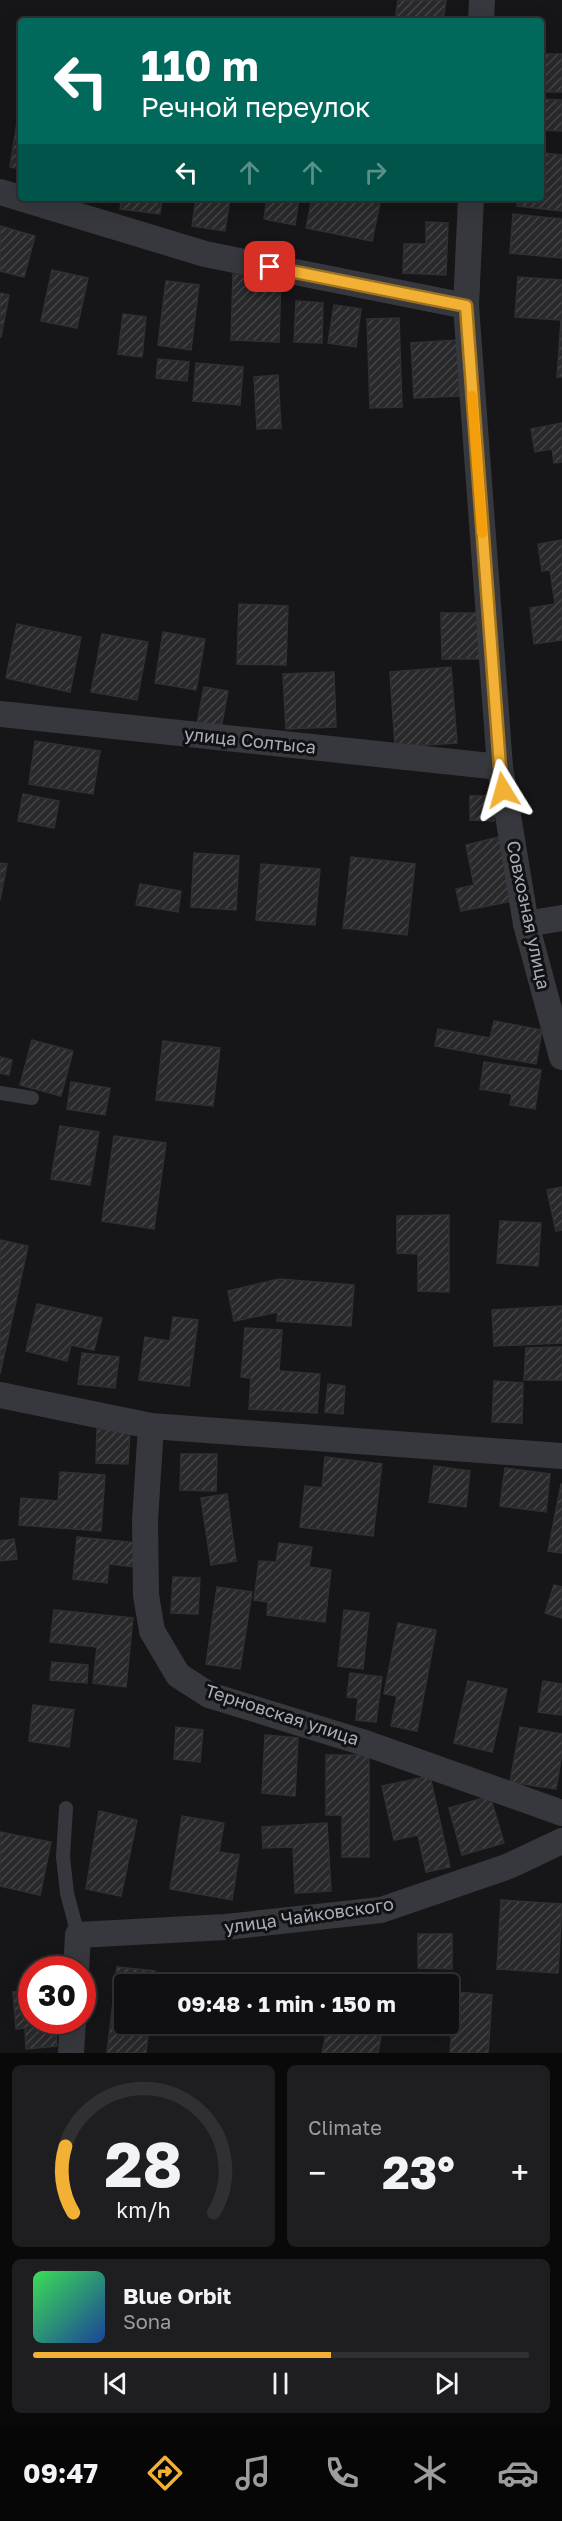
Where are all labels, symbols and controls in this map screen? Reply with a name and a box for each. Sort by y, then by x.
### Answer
text: 110 m [141,40,259,90]
icon: left [42,42,120,120]
text: Речной переулок [141,91,371,123]
icon: left [170,156,203,189]
icon: ahead [233,156,266,189]
icon: ahead [296,156,329,189]
icon: right [359,156,392,189]
pin [244,241,295,292]
icon: arrive [253,250,286,283]
street label: улица Солтыса [183,722,317,758]
position arrow [471,758,535,822]
street label: Совхозная улица [502,838,555,991]
street label: Терновская улица [203,1679,362,1749]
street label: улица Чайковского [223,1892,395,1938]
speed limit sign: 30 [18,1956,96,2034]
text: 09:48 · 1 min · 150 m [177,1990,396,2017]
text: Climate [308,2115,382,2139]
text: 28 [104,2126,182,2201]
text: 23° [382,2145,455,2199]
text: − [308,2153,326,2192]
text: + [511,2153,529,2192]
text: km/h [116,2197,171,2223]
text: Blue Orbit [123,2282,231,2309]
text: Sona [123,2309,171,2333]
icon: previous [99,2367,132,2400]
icon: pause [264,2367,297,2400]
icon: next [430,2367,463,2400]
icon: directions [144,2452,186,2494]
icon: music [232,2452,274,2494]
icon: phone [321,2452,363,2494]
icon: climate [409,2452,451,2494]
icon: car [497,2452,539,2494]
text: 09:47 [23,2457,98,2489]

